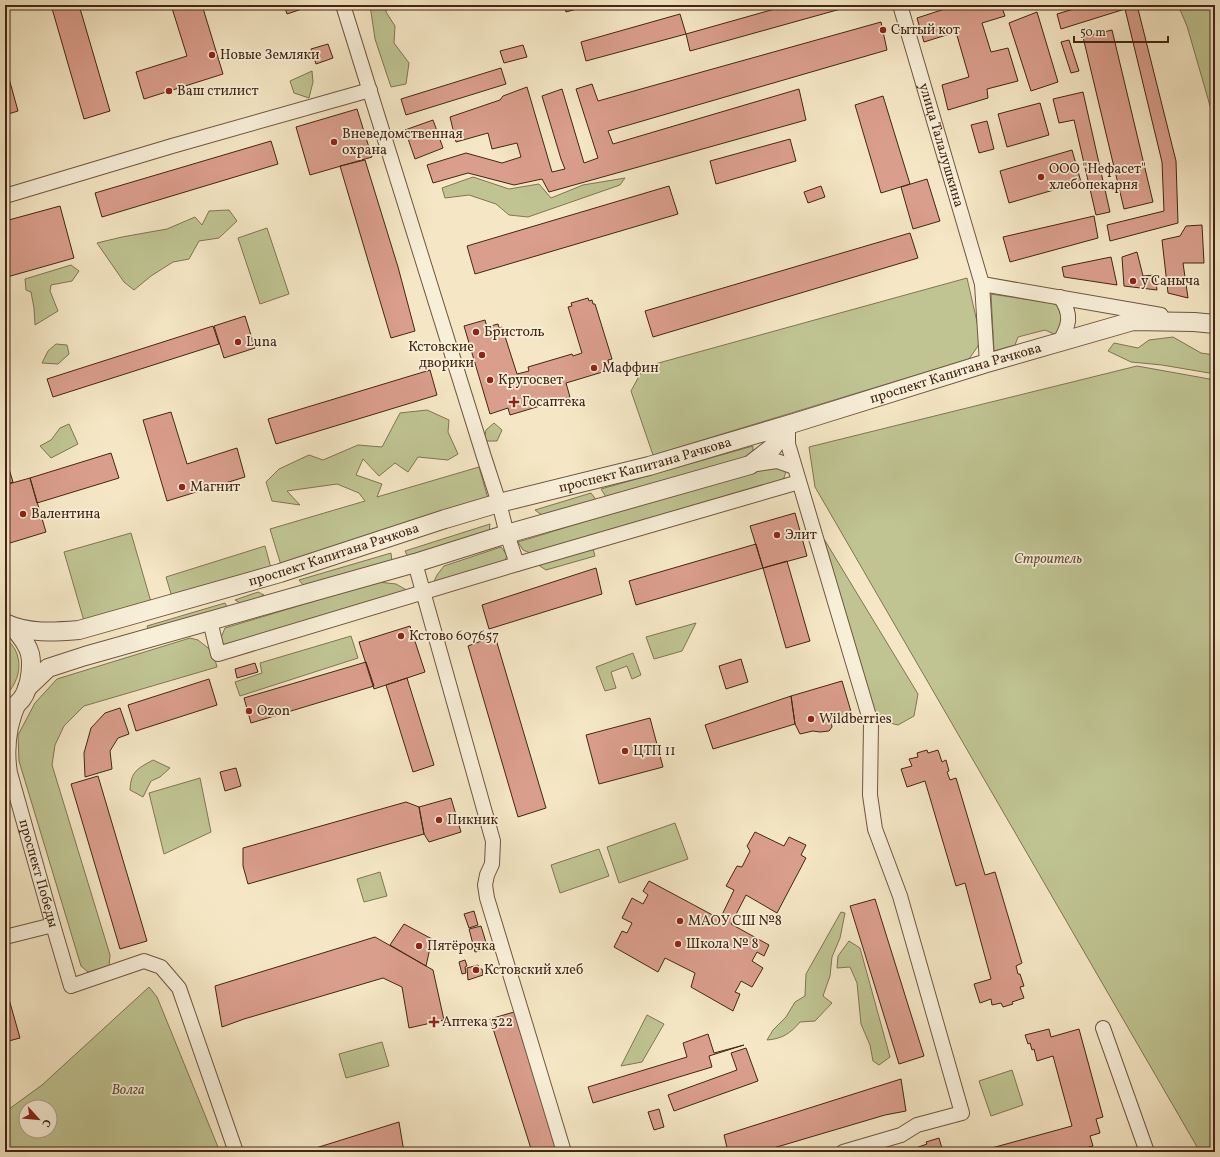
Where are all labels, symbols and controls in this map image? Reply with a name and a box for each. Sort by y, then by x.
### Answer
scale bar [1074,18,1168,44]
place label: Сытый кот [891,21,960,40]
marker: Сытый кот [878,25,888,35]
text: 50 m [1080,25,1106,41]
place label: Новые Земляки [220,46,320,65]
marker: Новые Земляки [207,50,217,60]
street label: улица Талалушкина [914,81,968,209]
place label: Ваш стилист [177,82,259,101]
marker: Ваш стилист [164,86,174,96]
place label: Вневедомственная охрана [342,125,463,160]
marker: Вневедомственная охрана [329,137,339,147]
place label: ООО "Нефасет" хлебопекарня [1049,160,1146,195]
marker: ООО "Нефасет" хлебопекарня [1036,172,1046,182]
place label: у Саныча [1141,272,1200,291]
marker: у Саныча [1128,276,1138,286]
place label: Бристоль [484,323,545,342]
marker: Бристоль [471,327,481,337]
place label: Luna [246,333,277,352]
marker: Luna [233,337,243,347]
place label: Кстовские дворики [408,338,474,373]
street label: проспект Капитана Рачкова [868,338,1044,408]
marker: Кстовские дворики [477,350,487,360]
place label: Маффин [602,359,659,378]
marker: Маффин [589,363,599,373]
place label: Кругосвет [498,371,563,390]
marker: Кругосвет [485,375,495,385]
place label: Госаптека [522,393,586,412]
marker: Госаптека [509,397,519,407]
street label: проспект Капитана Рачкова [557,433,734,497]
place label: Магнит [190,478,240,497]
marker: Магнит [177,482,187,492]
place label: Валентина [31,505,100,524]
marker: Валентина [18,509,28,519]
street label: проспект Капитана Рачкова [246,519,422,591]
place label: Элит [785,526,817,545]
marker: Элит [772,530,782,540]
park label: Строитель [1014,550,1082,569]
place label: Кстово 607657 [409,627,499,646]
marker: Кстово 607657 [396,631,406,641]
place label: Ozon [257,702,290,721]
marker: Ozon [244,706,254,716]
place label: Wildberries [819,710,892,729]
marker: Wildberries [806,714,816,724]
place label: ЦТП 11 [633,742,676,761]
marker: ЦТП 11 [620,746,630,756]
place label: Пикник [447,811,498,830]
marker: Пикник [434,815,444,825]
street label: проспект Победы [14,817,63,930]
place label: МАОУ СШ №8 [688,912,782,931]
marker: МАОУ СШ №8 [675,916,685,926]
place label: Школа № 8 [686,935,759,954]
place label: Пятёрочка [427,937,496,956]
marker: Школа № 8 [673,939,683,949]
marker: Пятёрочка [414,941,424,951]
place label: Кстовский хлеб [484,961,583,980]
marker: Кстовский хлеб [471,965,481,975]
place label: Аптека 322 [442,1013,513,1032]
marker: Аптека 322 [429,1017,439,1027]
park label: Волга [111,1081,145,1100]
north arrow [18,1099,58,1139]
text: С [37,1116,54,1129]

